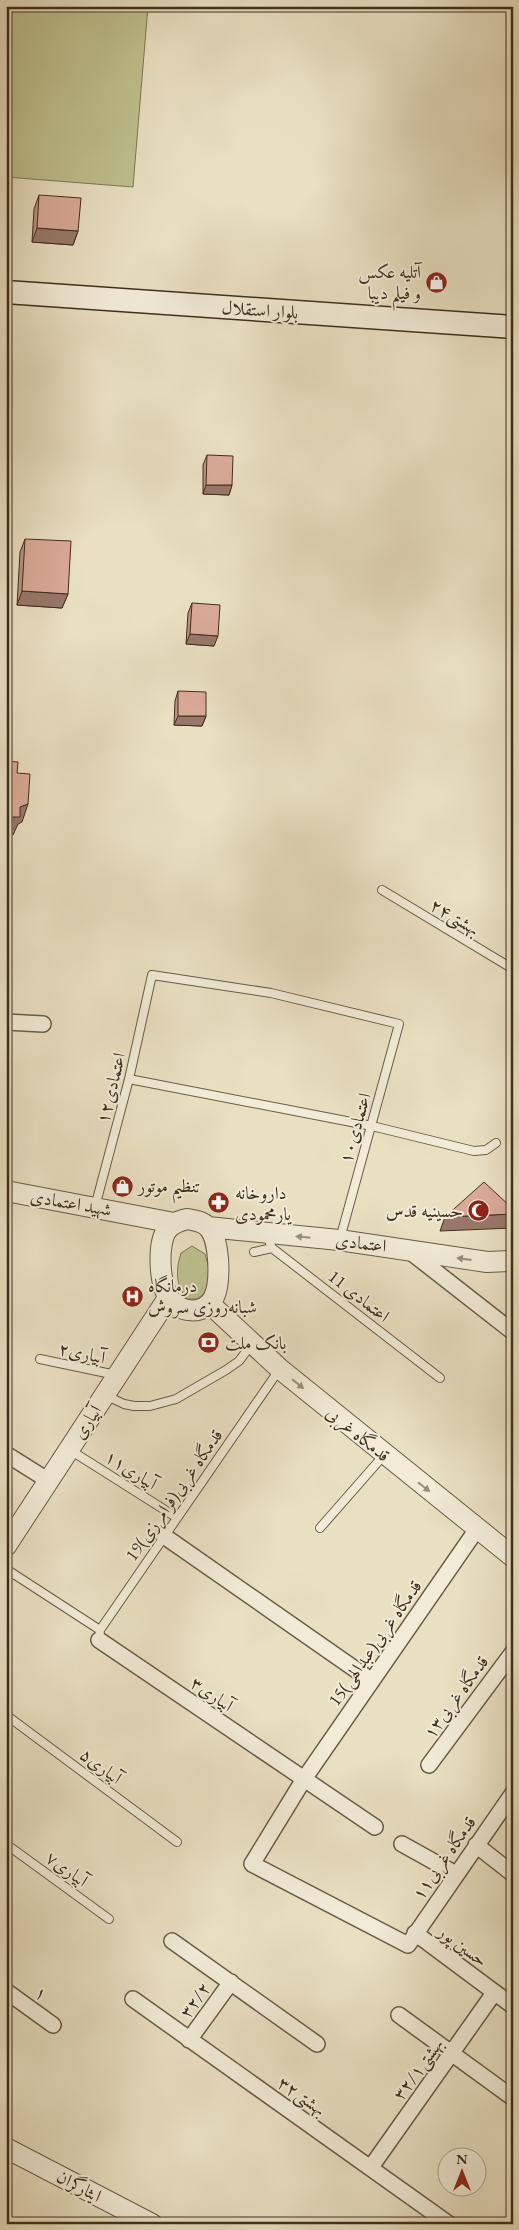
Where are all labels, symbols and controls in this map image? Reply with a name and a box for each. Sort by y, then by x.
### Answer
place label: آتلیه عکس و فیلم دیبا [358,260,423,311]
shop icon: آتلیه عکس و فیلم دیبا [425,270,449,294]
street label: بلوار استقلال [221,295,299,324]
street label: ۲۴بهشتی [425,893,484,942]
street label: اعتمادی۱۲ [91,1050,130,1126]
street label: اعتمادی۱۰ [334,1090,376,1166]
shop icon: تنظیم موتور [110,1174,134,1198]
place label: تنظیم موتور [136,1174,200,1204]
place label: داروخانه یارمحمودی [235,1181,293,1225]
street label: شهید اعتمادی [28,1184,114,1222]
pharmacy icon: داروخانه یارمحمودی [207,1191,231,1215]
place label: حسینیه قدس [386,1199,463,1222]
mosque icon: حسینیه قدس [467,1199,491,1223]
street label: اعتمادی [334,1228,388,1257]
one-way arrow [295,1233,311,1241]
one-way arrow [456,1255,472,1263]
street label: 11 اعتمادی [324,1264,395,1327]
place label: درمانگاه شبانه‌روزی سروش [148,1274,257,1319]
hospital icon: درمانگاه شبانه‌روزی سروش [120,1284,144,1308]
bank icon: بانک ملت [197,1331,221,1355]
place label: بانک ملت [225,1331,286,1354]
street label: آبیاری۲ [57,1336,110,1369]
one-way arrow [291,1379,304,1390]
street label: آبیاری [67,1398,107,1443]
street label: قدمگاه غربی [320,1401,395,1468]
street label: 19قدمگاه غربی(فرامرزی) [120,1424,229,1566]
street label: آبیاری۱۱ [101,1445,164,1496]
one-way arrow [417,1481,430,1492]
street label: 15قدمگاه غربی(عبدالهی) [323,1575,428,1711]
street label: قدمگاه غربی۱۳ [418,1651,495,1744]
street label: آبیاری۳ [186,1671,240,1717]
street label: آبیاری۵ [76,1742,129,1790]
street label: قدمگاه غربی۱۱ [406,1811,482,1905]
street label: آبیاری۷ [42,1845,95,1893]
street label: حسین پور [431,1918,493,1973]
street label: ۳۲/۲ [174,1977,215,2022]
street label: ۱ [30,1980,52,2005]
street label: بهشتی۳۲/۱ [387,2033,450,2106]
street label: بهشتی۳۲ [272,2071,331,2122]
north arrow [436,2148,486,2198]
text: N [456,2150,468,2168]
street label: ایثارگران [52,2164,106,2208]

